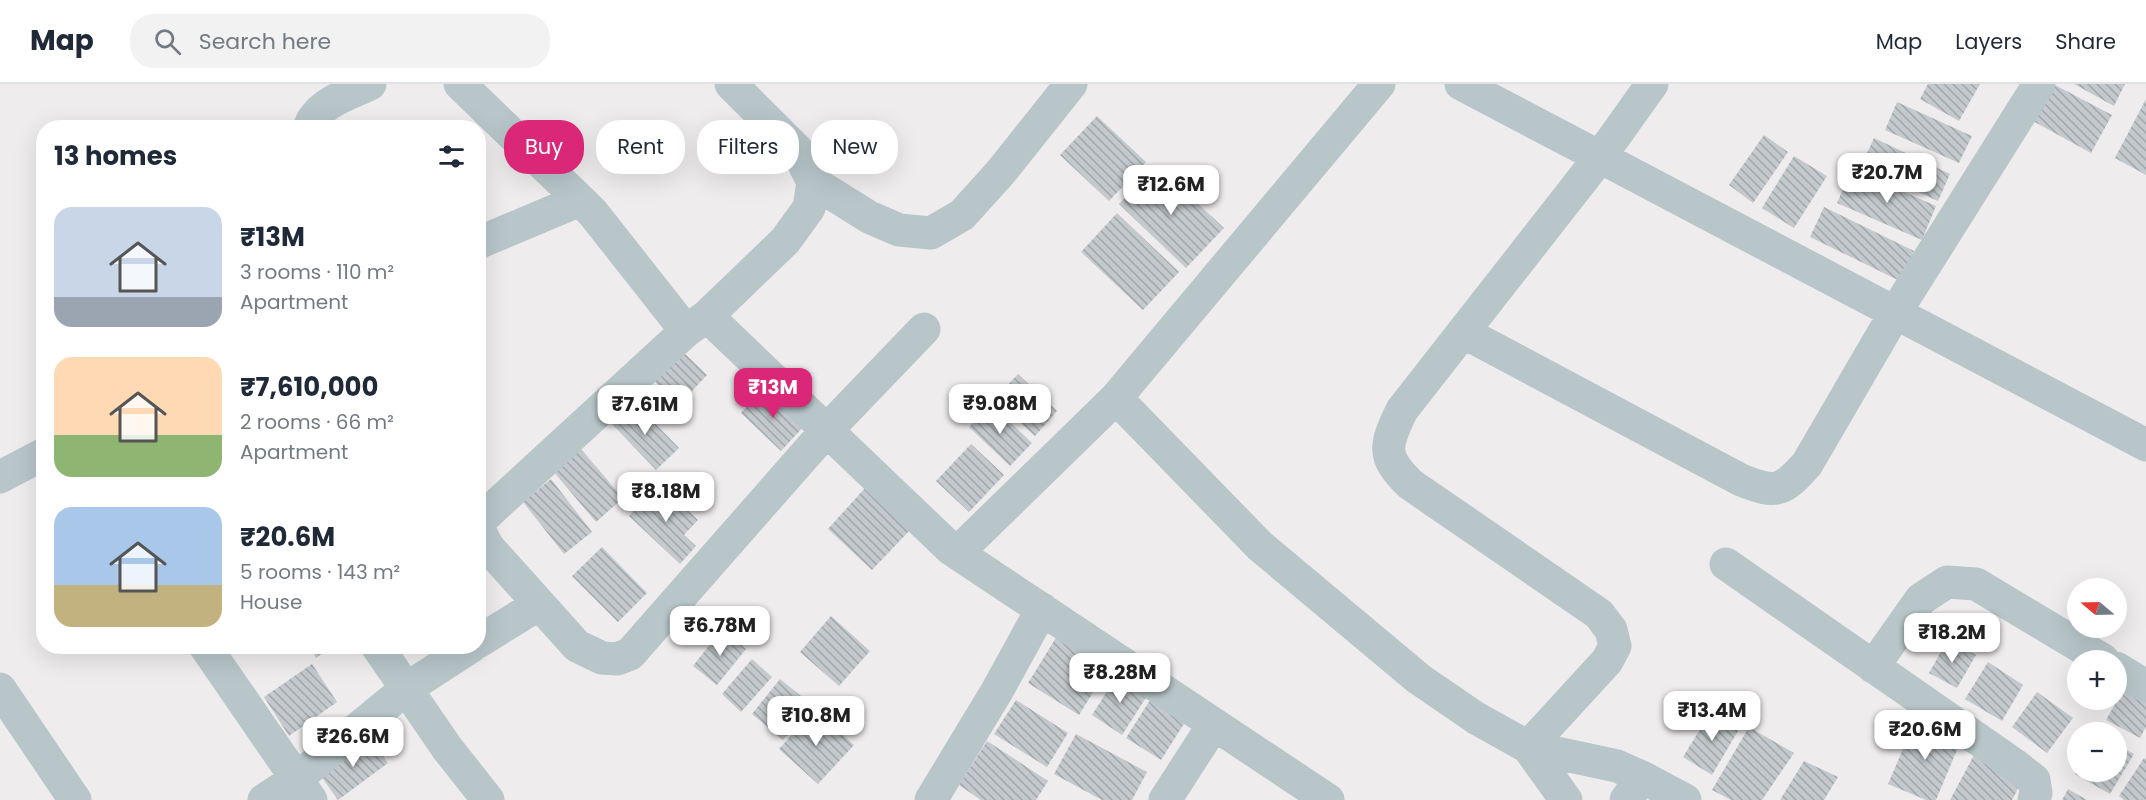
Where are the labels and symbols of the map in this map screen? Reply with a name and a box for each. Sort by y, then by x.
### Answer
pin: ₹20.7M [1838,153,1936,204]
pin: ₹12.6M [1122,165,1220,216]
pin: ₹13M [737,368,809,419]
pin: ₹9.08M [951,384,1049,435]
pin: ₹7.61M [596,385,694,436]
pin: ₹8.18M [617,472,715,523]
north arrow [2067,578,2127,638]
pin: ₹6.78M [671,606,769,657]
pin: ₹18.2M [1903,613,2001,664]
pin: ₹8.28M [1071,653,1169,704]
pin: ₹13.4M [1663,691,1761,742]
pin: ₹10.8M [767,696,865,747]
pin: ₹20.6M [1876,710,1974,761]
pin: ₹26.6M [304,717,402,768]

